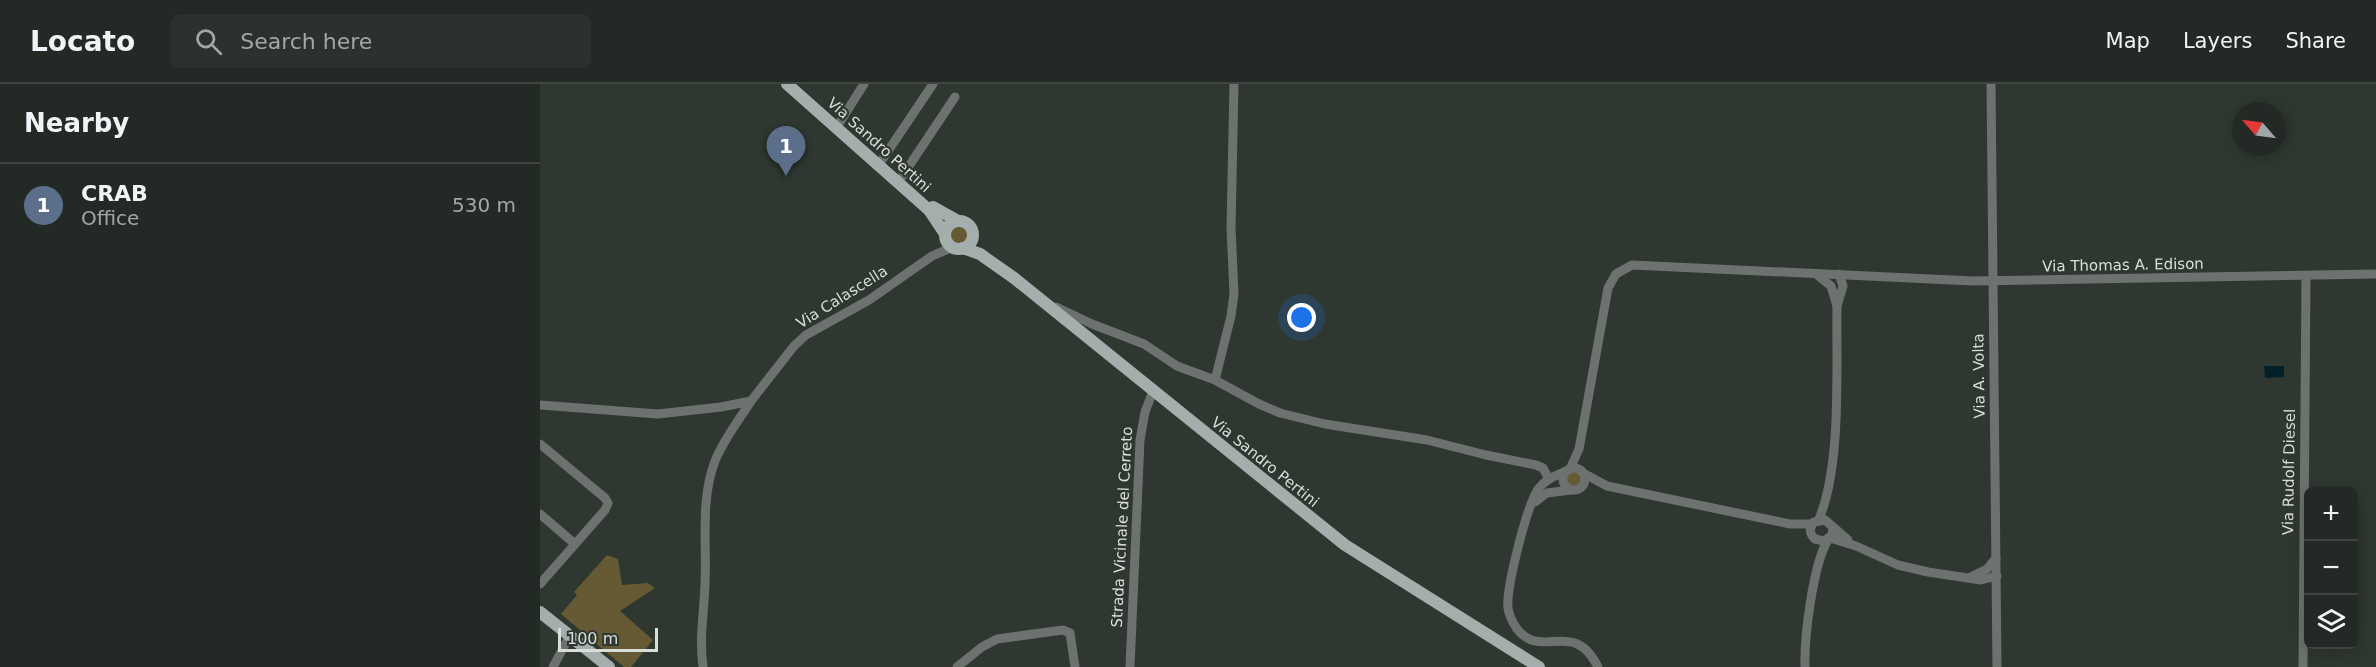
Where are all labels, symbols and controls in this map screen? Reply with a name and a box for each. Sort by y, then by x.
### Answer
search box [171,14,591,68]
text: Locato [30,25,135,58]
icon: search [192,25,225,58]
text: Search here [240,29,372,54]
text: Map [2106,29,2150,53]
text: Layers [2183,29,2252,53]
text: Share [2285,29,2346,53]
street label: Via Sandro Pertini [823,94,935,196]
north arrow [2232,102,2286,156]
text: Nearby [24,108,129,138]
pin: 1 [766,126,806,176]
text: CRAB [81,181,148,206]
text: 1 [37,193,50,217]
text: 530 m [452,193,516,217]
text: Office [81,206,139,230]
street label: Via Thomas A. Edison [2042,255,2204,275]
street label: Via Calascella [793,262,891,332]
your location [1287,303,1316,332]
street label: Via A. Volta [1969,333,1989,419]
street label: Via Rudolf Diesel [2279,409,2299,535]
street label: Via Sandro Pertini [1208,413,1322,511]
street label: Strada Vicinale del Cerreto [1108,426,1136,628]
map controls [2304,487,2358,649]
button: + [2304,487,2358,541]
button: − [2304,541,2358,595]
button: layers [2304,595,2358,649]
scale bar [558,625,658,652]
text: 100 m [567,629,618,648]

